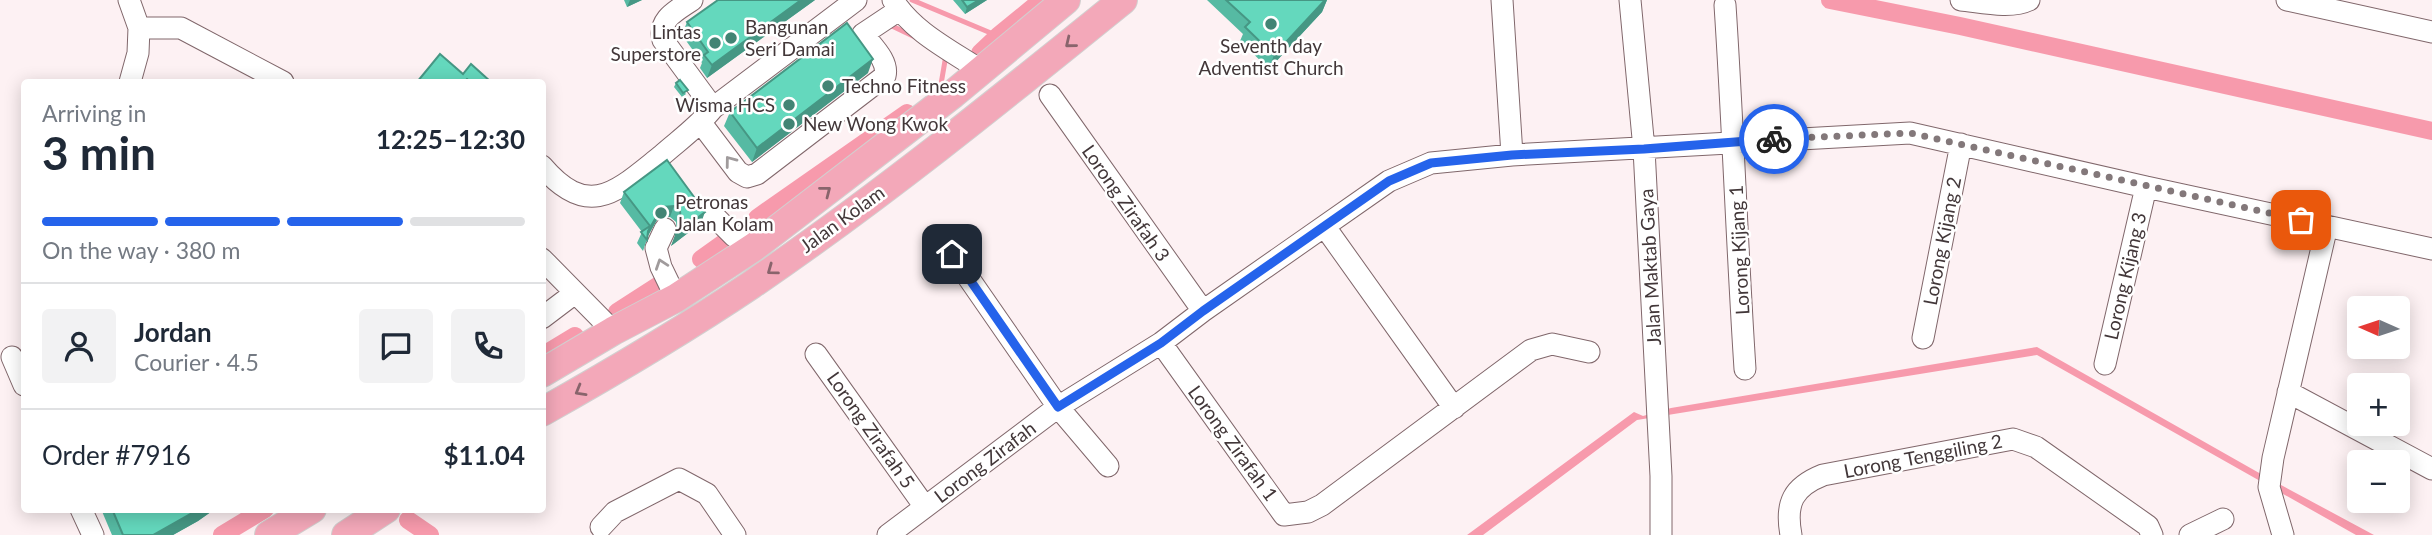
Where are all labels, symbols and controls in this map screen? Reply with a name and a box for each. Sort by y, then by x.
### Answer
place label: Bangunan Seri Damai [745,15,835,60]
marker: Seventh day Adventist Church [1263,16,1279,32]
place label: Lintas Superstore [610,20,701,65]
marker: Bangunan Seri Damai [723,30,739,46]
place label: Seventh day Adventist Church [1198,34,1344,79]
marker: Lintas Superstore [707,35,723,51]
one-way arrow [1065,35,1078,47]
place label: Techno Fitness [842,74,966,97]
marker: Techno Fitness [820,78,836,94]
place label: Wisma HCS [675,93,775,116]
marker: Wisma HCS [781,97,797,113]
text: Arriving in [42,99,146,127]
courier [1739,104,1809,174]
place label: New Wong Kwok [803,112,948,135]
marker: New Wong Kwok [781,116,797,132]
icon: bike [1755,120,1793,158]
text: 12:25–12:30 [376,123,525,155]
text: 3 min [42,125,156,180]
street label: Lorong Zirafah 3 [1078,140,1175,265]
one-way arrow [726,156,739,169]
street label: Lorong Kijang 2 [1918,175,1965,307]
street label: Jalan Kolam [795,180,888,257]
street label: Lorong Kijang 1 [1724,185,1753,316]
one-way arrow [819,187,831,200]
street label: Jalan Maktab Gaya [1634,188,1665,346]
place label: Petronas Jalan Kolam [675,190,774,235]
pin [2271,190,2331,250]
icon: bag [2282,201,2320,239]
marker: Petronas Jalan Kolam [653,205,669,221]
street label: Lorong Kijang 3 [2099,210,2150,342]
pin [922,224,982,284]
icon: home [933,235,971,273]
text: On the way · 380 m [42,236,241,264]
one-way arrow [655,258,669,270]
one-way arrow [767,262,780,274]
north arrow [2347,296,2410,359]
map controls [2347,296,2410,513]
button: person [42,309,116,383]
button: chat [359,309,433,383]
button: phone [451,309,525,383]
text: Jordan [134,316,212,348]
text: Courier · 4.5 [134,348,259,376]
street label: Lorong Zirafah 5 [823,367,920,492]
button: + [2347,373,2410,436]
street label: Lorong Zirafah 1 [1184,381,1283,505]
one-way arrow [574,383,587,396]
street label: Lorong Zirafah [929,416,1040,507]
street label: Lorong Tenggiling 2 [1842,429,2004,482]
text: Order #7916 [42,439,191,471]
text: $11.04 [443,439,525,471]
button: − [2347,450,2410,513]

